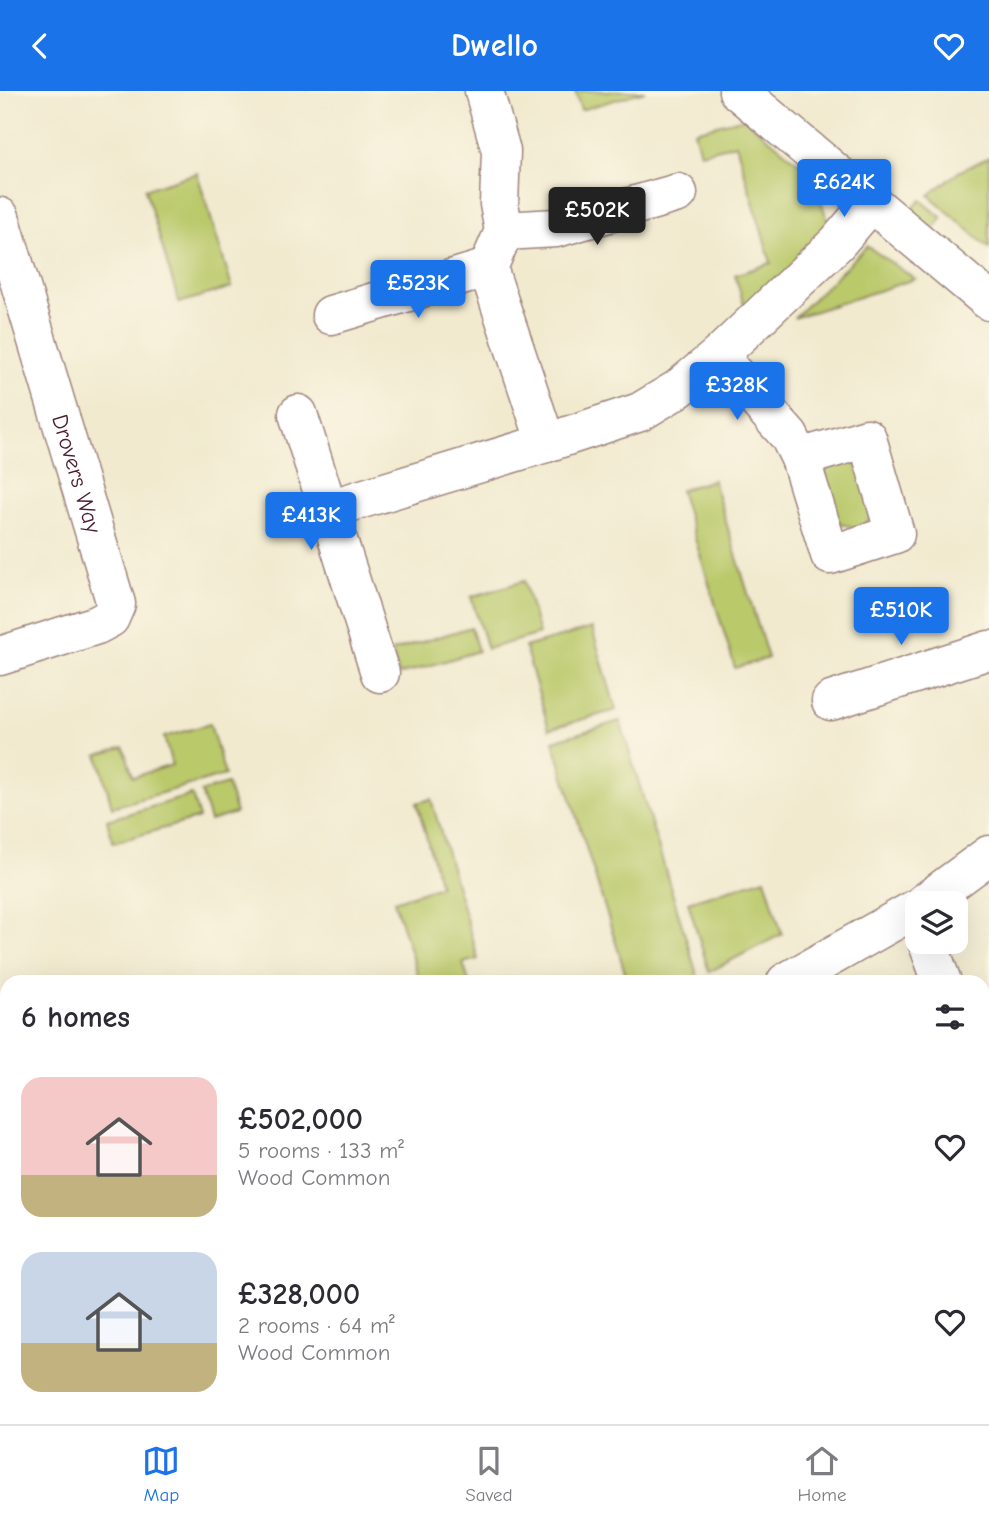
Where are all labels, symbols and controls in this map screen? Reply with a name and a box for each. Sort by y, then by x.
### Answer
icon: back [21,27,59,65]
text: Dwello [451,27,538,64]
icon: heart [930,27,968,65]
pin: £624K [795,159,893,219]
text: £624K [813,168,875,195]
pin: £502K [548,187,646,247]
text: £502K [565,196,629,223]
pin: £523K [369,261,467,320]
text: £523K [386,269,450,296]
pin: £328K [688,363,786,422]
text: £328K [706,371,768,398]
street label: Drovers Way [46,411,107,537]
pin: £413K [262,493,360,552]
text: £413K [281,501,341,528]
pin: £510K [852,587,950,647]
text: £510K [870,596,932,623]
map controls [905,891,968,954]
button: layers [905,891,968,954]
icon: filters [931,998,969,1036]
text: 6 homes [21,1000,130,1035]
text: £502,000 [238,1102,363,1137]
icon: home [77,1105,161,1189]
icon: heart [931,1128,969,1166]
text: 5 rooms · 133 m² [238,1137,404,1164]
text: Wood Common [238,1164,390,1191]
text: £328,000 [238,1277,360,1312]
icon: home [77,1280,161,1364]
icon: heart [931,1303,969,1341]
text: 2 rooms · 64 m² [238,1312,395,1339]
text: Wood Common [238,1339,390,1366]
tab: Map [142,1442,180,1506]
tab: Saved [465,1442,513,1506]
tab: Home [798,1442,847,1506]

